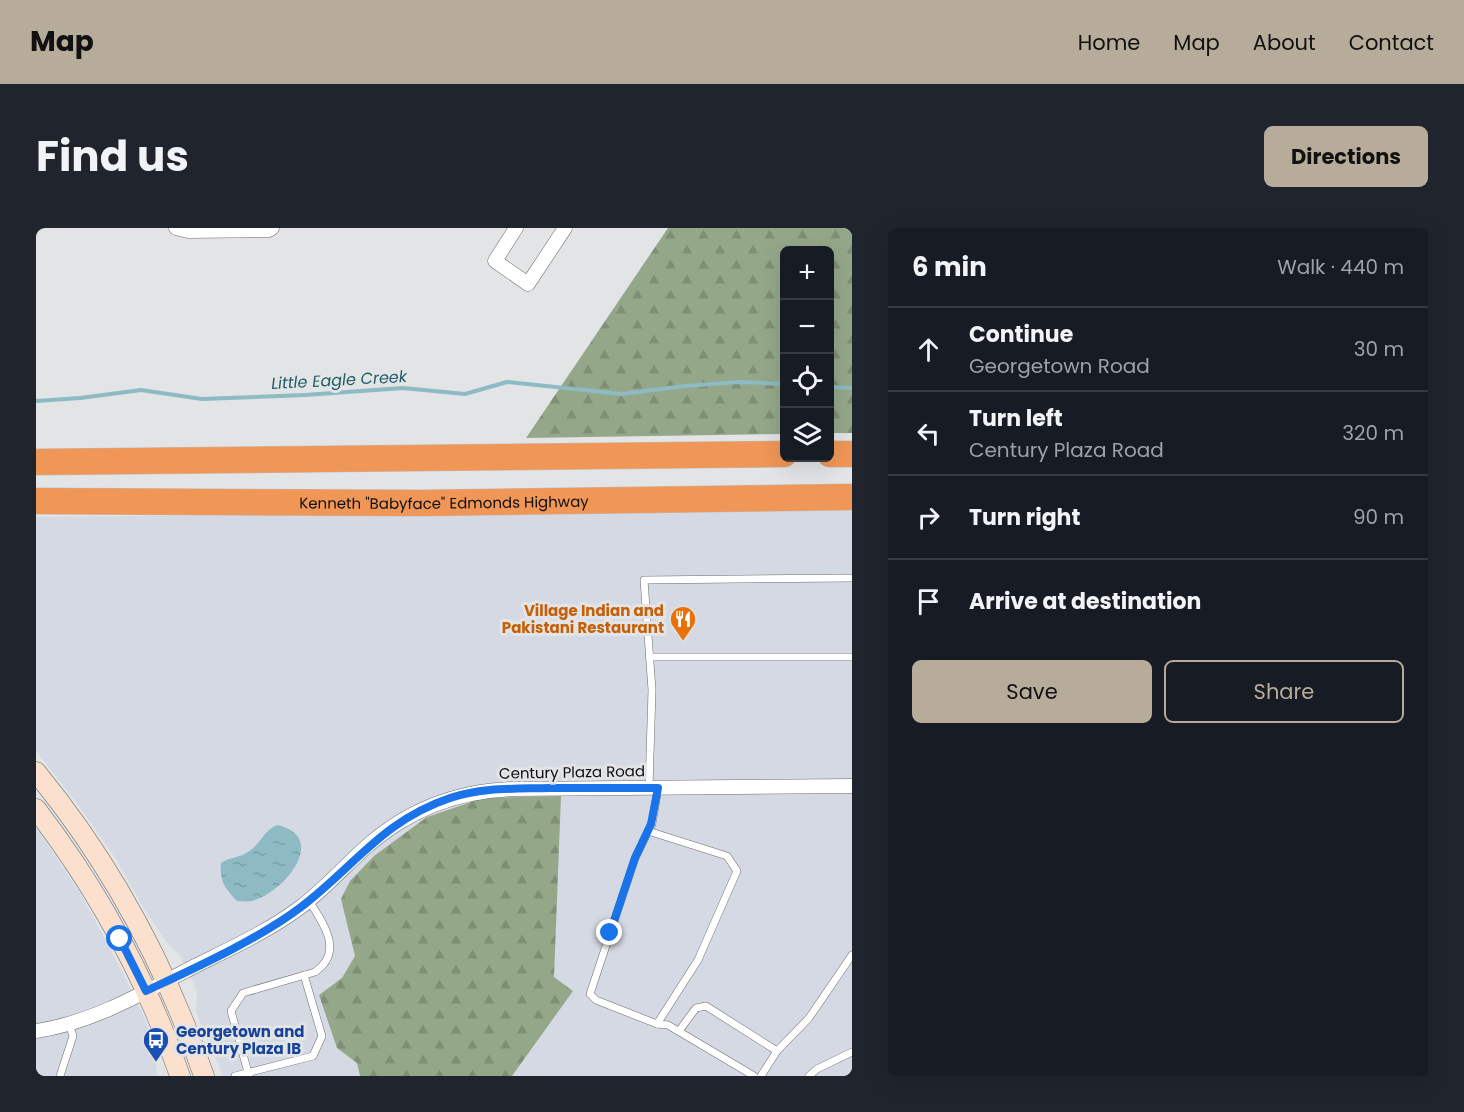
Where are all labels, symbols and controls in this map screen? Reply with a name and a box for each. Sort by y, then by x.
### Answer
text: Map [30,22,94,61]
text: Home [1078,28,1140,57]
text: Map [1173,28,1220,57]
text: About [1253,28,1316,57]
text: Contact [1349,28,1434,57]
button: Directions [1264,126,1428,187]
text: Find us [36,127,189,186]
map controls [780,246,834,462]
button: + [780,246,834,300]
text: 6 min [912,249,987,285]
text: Walk · 440 m [1277,253,1404,281]
button: − [780,300,834,354]
text: Continue [969,319,1073,350]
icon: ahead [912,333,945,366]
text: 30 m [1354,335,1404,363]
text: Georgetown Road [969,352,1150,380]
button: locate [780,354,834,408]
water label: Little Eagle Creek [270,365,408,395]
text: Turn left [969,403,1063,434]
button: layers [780,408,834,462]
icon: left [912,417,945,450]
text: 320 m [1342,419,1404,447]
text: Century Plaza Road [969,436,1164,464]
street label: Kenneth "Babyface" Edmonds Highway [299,490,589,514]
icon: right [912,501,945,534]
text: Turn right [969,502,1080,533]
text: 90 m [1353,503,1404,531]
icon: arrive [912,585,945,618]
text: Arrive at destination [969,586,1201,617]
place label: Village Indian and Pakistani Restaurant [502,600,664,638]
restaurant icon: Village Indian and Pakistani Restaurant [668,604,698,642]
button: Save [912,660,1152,723]
button: Share [1164,660,1404,723]
street label: Century Plaza Road [499,760,645,784]
route end [596,919,622,945]
route start [106,925,132,951]
place label: Georgetown and Century Plaza IB [176,1021,304,1059]
bus stop icon: Georgetown and Century Plaza IB [141,1025,171,1063]

